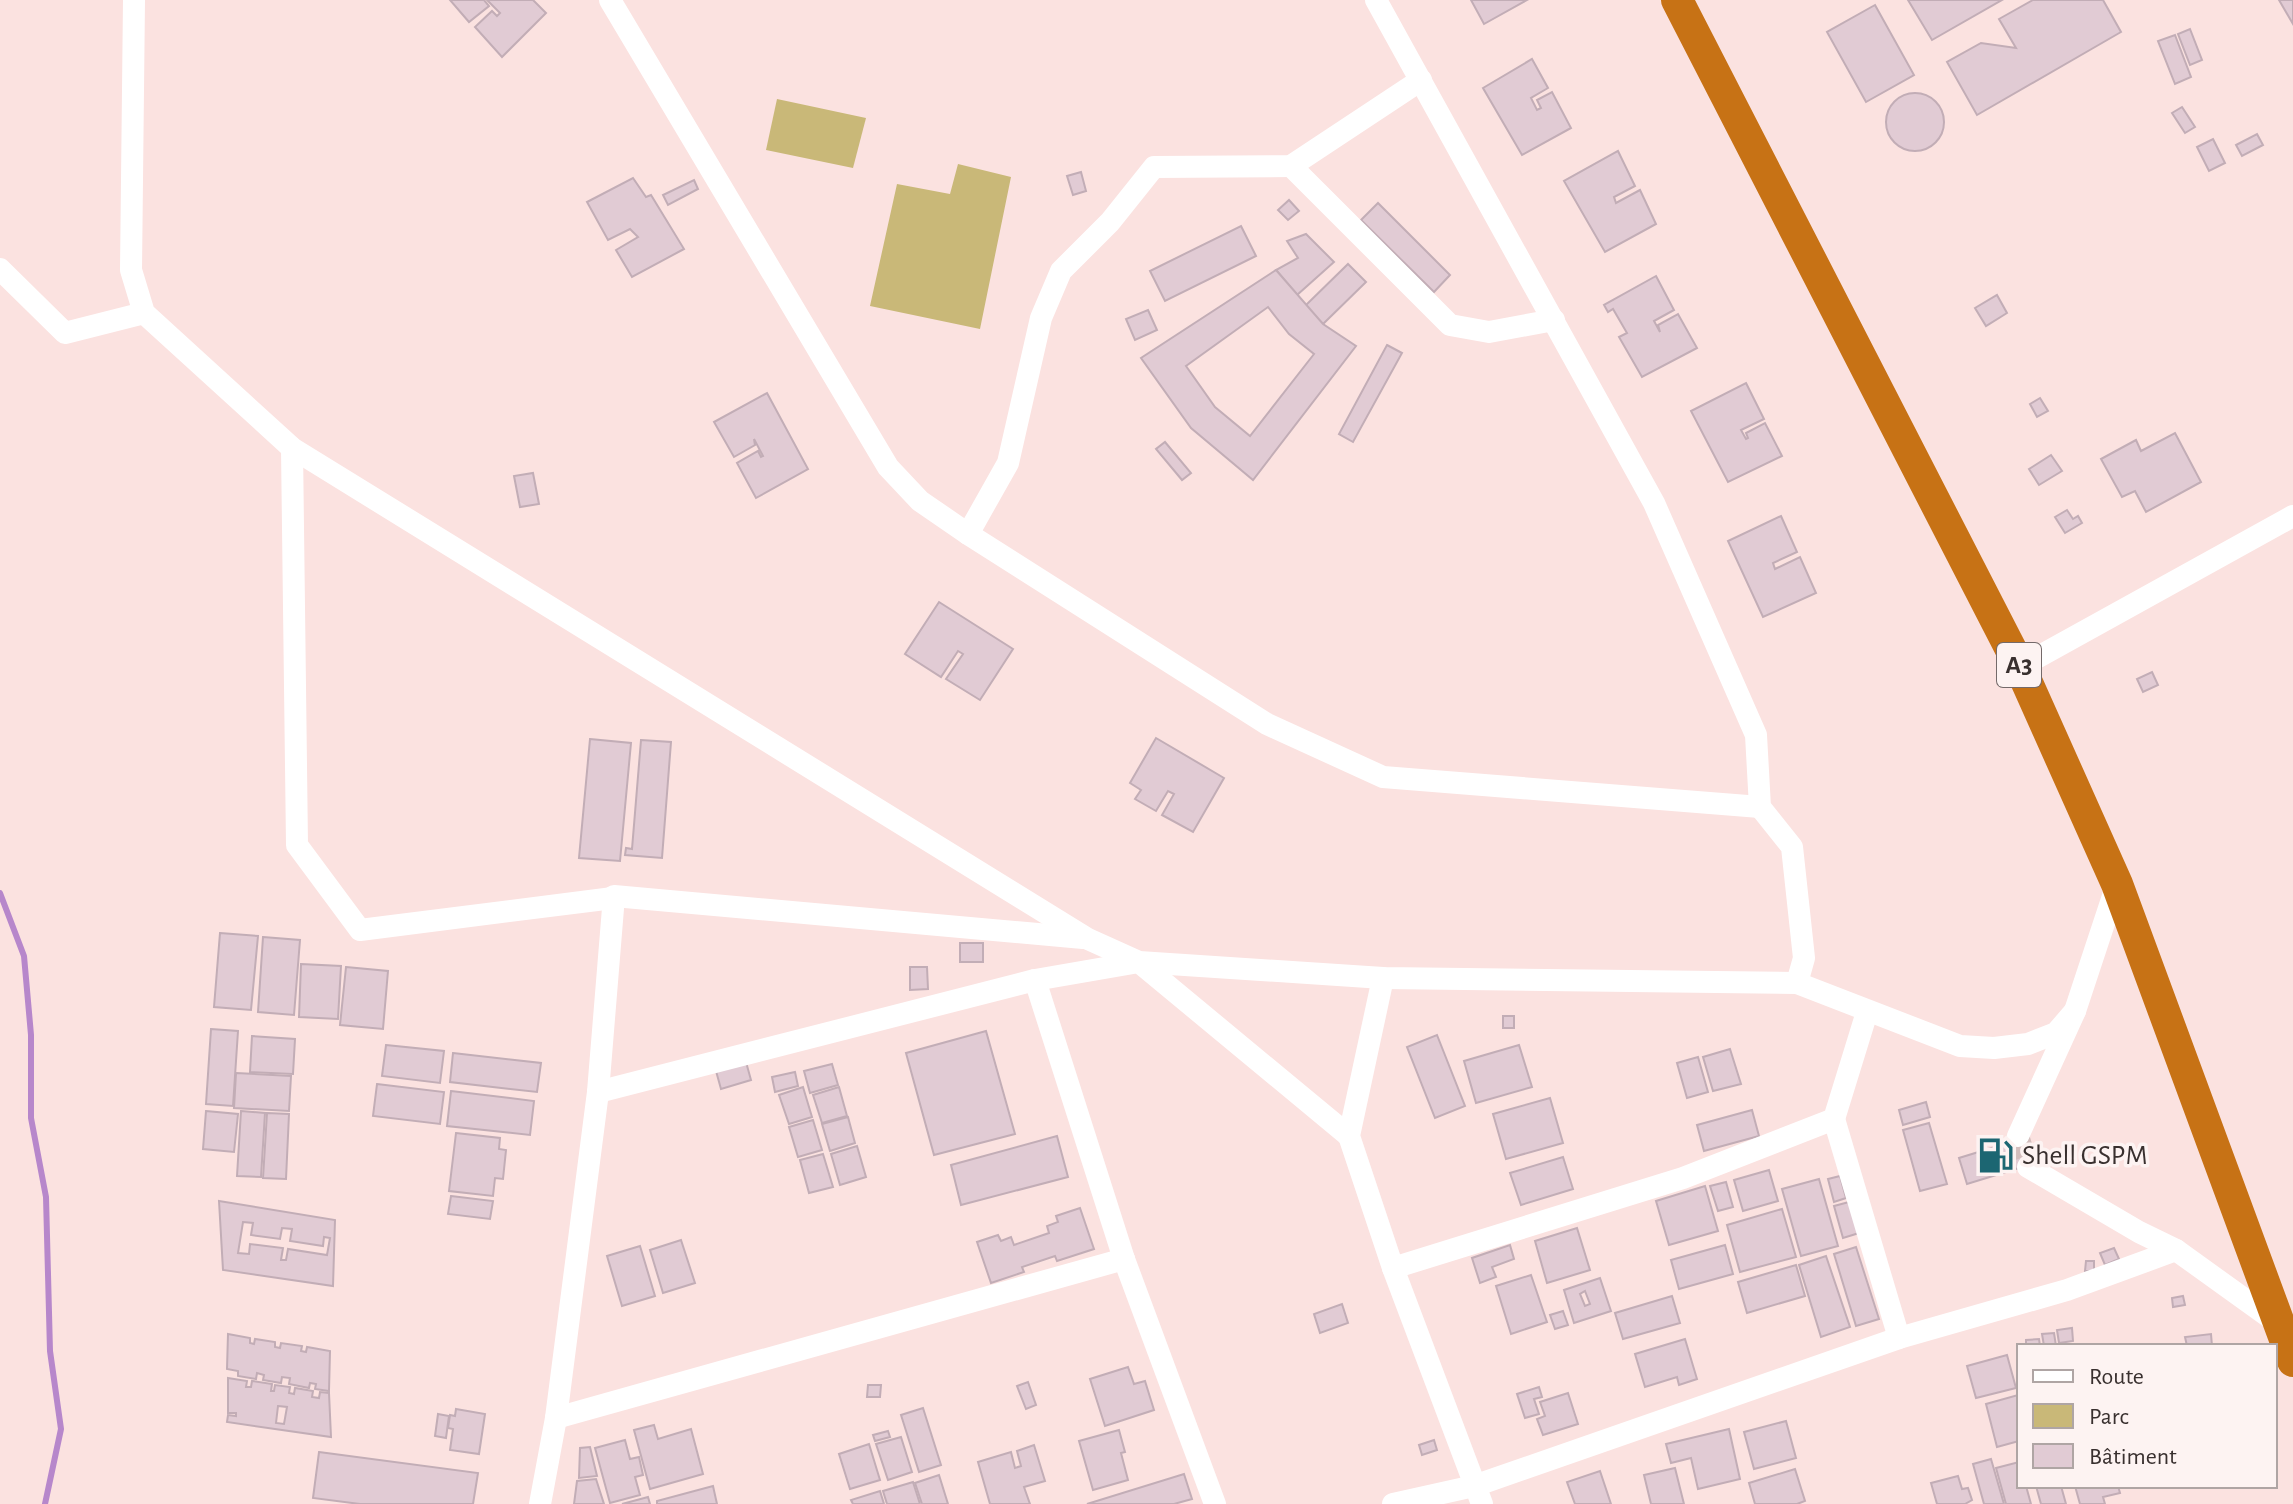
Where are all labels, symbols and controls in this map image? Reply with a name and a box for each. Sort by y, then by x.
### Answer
road number: A3 [1997,643,2041,687]
fuel station icon: Shell GSPM [1977,1137,2015,1175]
place label: Shell GSPM [2022,1142,2148,1170]
legend [2017,1344,2277,1488]
text: Route [2089,1365,2144,1389]
text: Parc [2089,1405,2129,1429]
text: Bâtiment [2089,1445,2177,1469]

